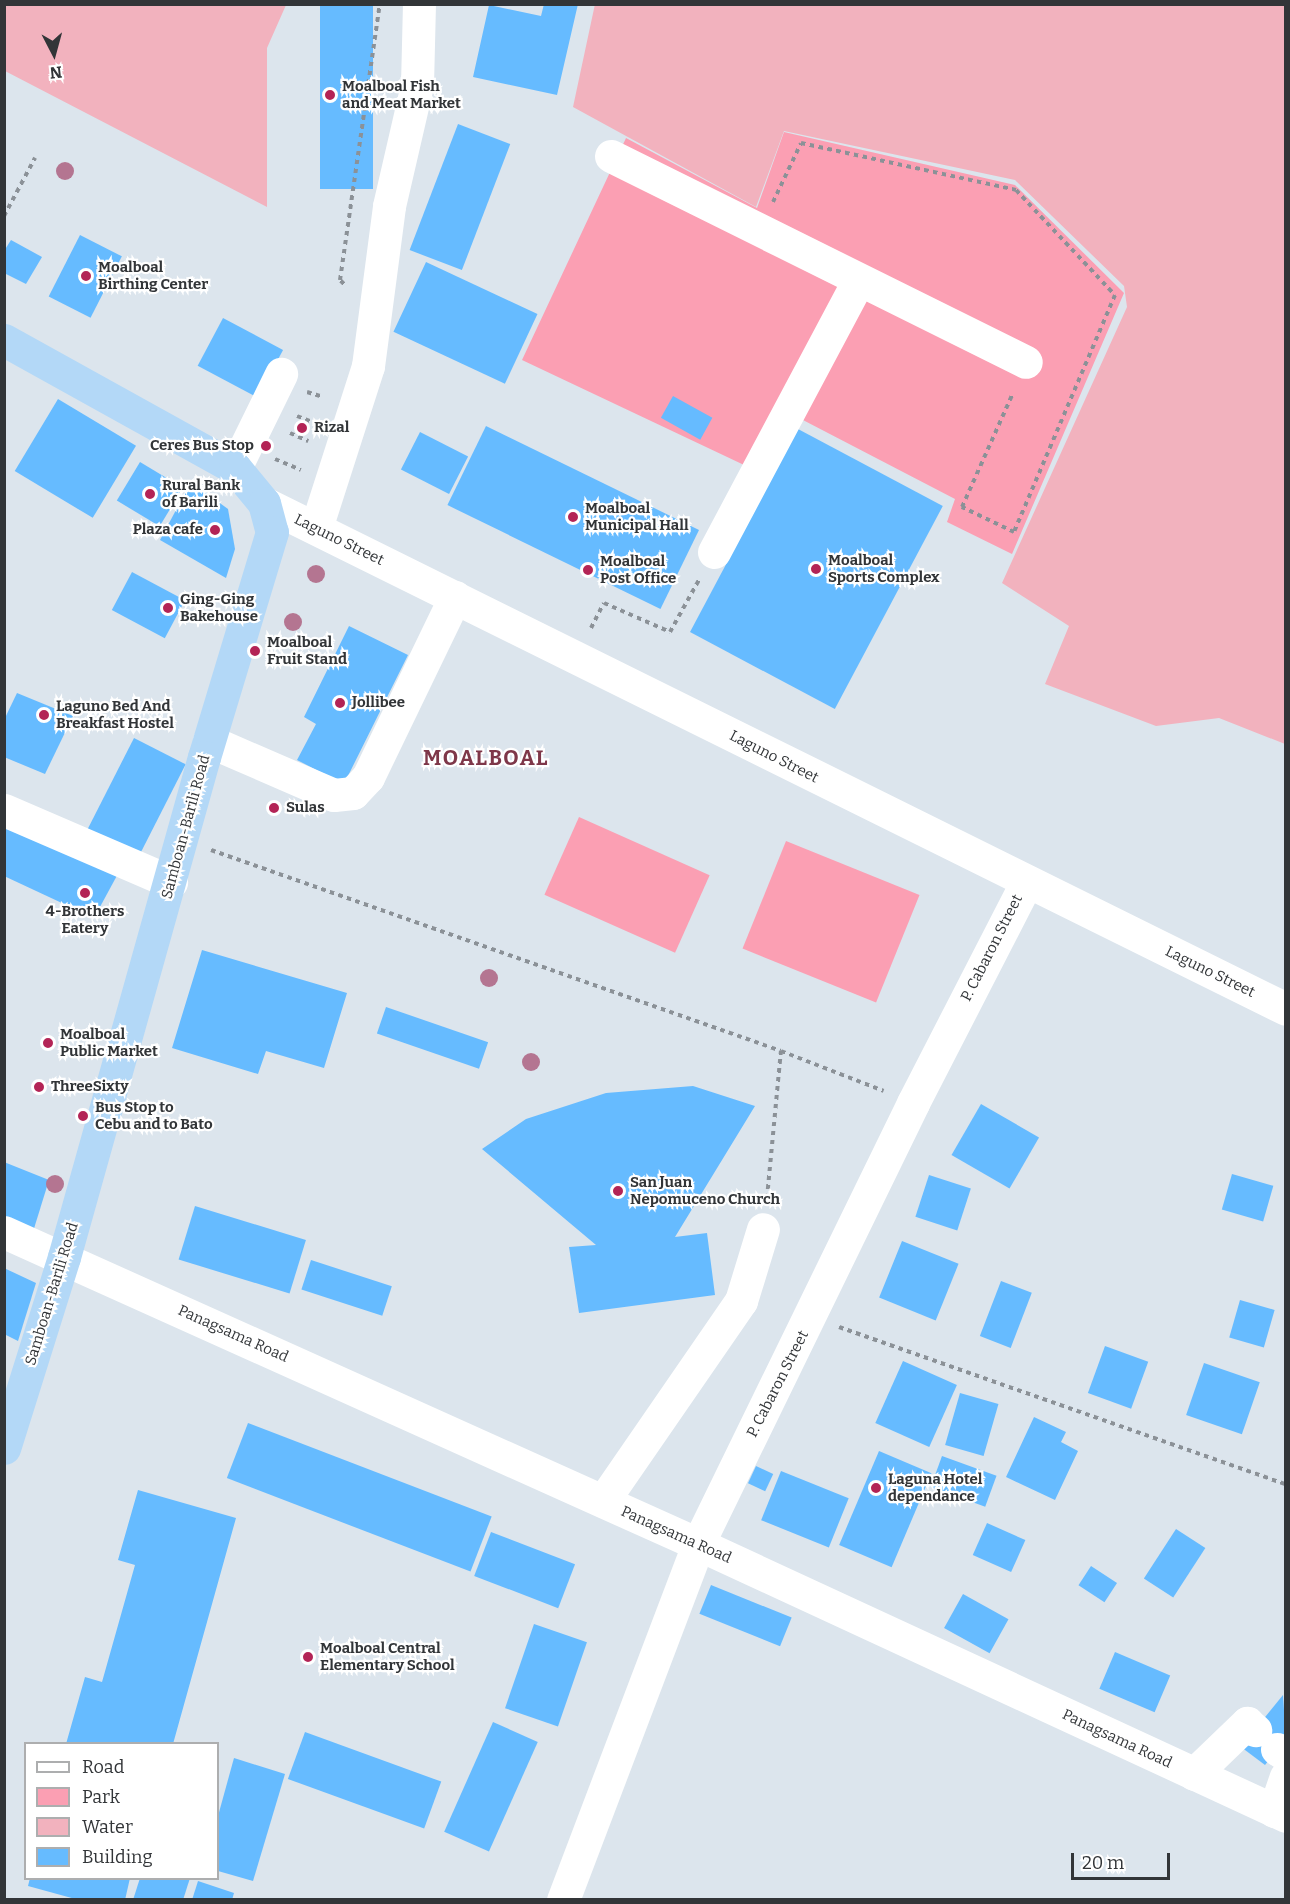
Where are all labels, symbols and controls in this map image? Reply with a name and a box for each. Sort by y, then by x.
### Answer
north arrow [24,24,84,84]
text: N [49,62,63,82]
place label: Moalboal Fish and Meat Market [342,77,461,112]
marker: Moalboal Fish and Meat Market [323,88,337,102]
place label: Moalboal Birthing Center [98,258,208,293]
marker: Moalboal Birthing Center [79,269,93,283]
place label: Rizal [314,419,349,437]
marker: Rizal [295,421,309,435]
place label: Ceres Bus Stop [150,437,254,455]
marker: Ceres Bus Stop [259,439,273,453]
place label: Rural Bank of Barili [162,476,240,511]
marker: Rural Bank of Barili [143,487,157,501]
place label: Moalboal Municipal Hall [585,499,689,534]
marker: Moalboal Municipal Hall [566,510,580,524]
street label: Laguno Street [291,511,387,569]
place label: Plaza cafe [133,521,203,539]
marker: Plaza cafe [208,523,222,537]
place label: Moalboal Sports Complex [828,551,940,586]
place label: Moalboal Post Office [600,552,676,587]
marker: Moalboal Sports Complex [809,562,823,576]
marker: Moalboal Post Office [581,563,595,577]
place label: Ging-Ging Bakehouse [180,590,258,625]
marker: Ging-Ging Bakehouse [161,601,175,615]
place label: Moalboal Fruit Stand [267,633,347,668]
marker: Moalboal Fruit Stand [248,644,262,658]
place label: Jollibee [352,694,405,712]
marker: Jollibee [333,696,347,710]
place label: Laguno Bed And Breakfast Hostel [56,697,174,732]
marker: Laguno Bed And Breakfast Hostel [37,708,51,722]
street label: Laguno Street [726,727,822,787]
district label: MOALBOAL [423,745,549,771]
street label: Samboan-Barili Road [158,753,214,901]
place label: Sulas [286,799,325,817]
marker: Sulas [267,801,281,815]
marker: 4-Brothers Eatery [78,886,92,900]
street label: P. Cabaron Street [957,892,1027,1004]
place label: 4-Brothers Eatery [46,902,124,937]
street label: Laguno Street [1162,943,1258,1001]
place label: Moalboal Public Market [60,1025,158,1060]
marker: Moalboal Public Market [41,1036,55,1050]
place label: ThreeSixty [51,1078,129,1096]
marker: ThreeSixty [32,1080,46,1094]
place label: Bus Stop to Cebu and to Bato [95,1098,213,1133]
marker: Bus Stop to Cebu and to Bato [76,1109,90,1123]
place label: San Juan Nepomuceno Church [630,1173,780,1208]
marker: San Juan Nepomuceno Church [611,1184,625,1198]
street label: Samboan-Barili Road [22,1220,82,1368]
street label: Panagsama Road [175,1302,291,1366]
street label: P. Cabaron Street [743,1328,813,1440]
place label: Laguna Hotel dependance [888,1470,982,1505]
marker: Laguna Hotel dependance [869,1481,883,1495]
street label: Panagsama Road [618,1503,734,1567]
place label: Moalboal Central Elementary School [320,1639,455,1674]
marker: Moalboal Central Elementary School [301,1650,315,1664]
street label: Panagsama Road [1059,1706,1175,1772]
legend [24,1742,219,1880]
text: Road [82,1756,124,1778]
text: Park [82,1786,120,1808]
text: Water [82,1816,133,1838]
scale bar [1074,1841,1173,1879]
text: Building [82,1846,153,1868]
text: 20 m [1082,1852,1124,1874]

